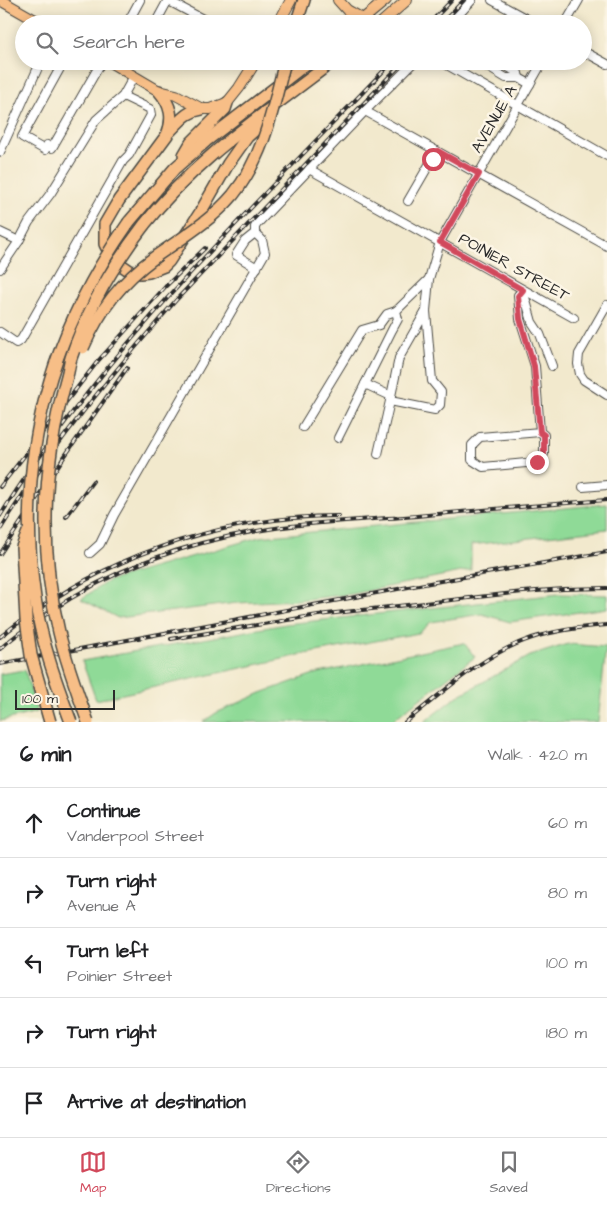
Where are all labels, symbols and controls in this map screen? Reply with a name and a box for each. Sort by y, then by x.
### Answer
search box [15,15,592,70]
icon: search [33,29,61,57]
text: Search here [73,29,185,56]
street label: AVENUE A [466,81,522,157]
route start [422,148,445,171]
street label: POINIER STREET [455,227,573,307]
route end [526,451,549,474]
scale bar [15,687,115,710]
text: 100 m [22,689,58,709]
text: 6 min [20,740,72,769]
text: Walk · 420 m [487,744,587,766]
text: Continue [67,798,141,825]
icon: ahead [20,809,48,837]
text: 60 m [548,812,587,834]
text: Vanderpool Street [67,825,204,847]
text: Turn right [67,868,156,895]
icon: right [20,879,48,907]
text: 80 m [548,882,587,904]
text: Avenue A [67,895,136,917]
text: Turn left [67,938,148,965]
icon: left [20,949,48,977]
text: 100 m [546,952,587,974]
text: Poinier Street [67,965,172,987]
icon: right [20,1019,48,1047]
text: Turn right [67,1019,156,1046]
text: 180 m [546,1022,587,1044]
icon: arrive [20,1089,48,1117]
text: Arrive at destination [67,1089,246,1116]
tab: Map [79,1148,107,1198]
tab: Directions [266,1148,331,1198]
tab: Saved [490,1148,528,1198]

